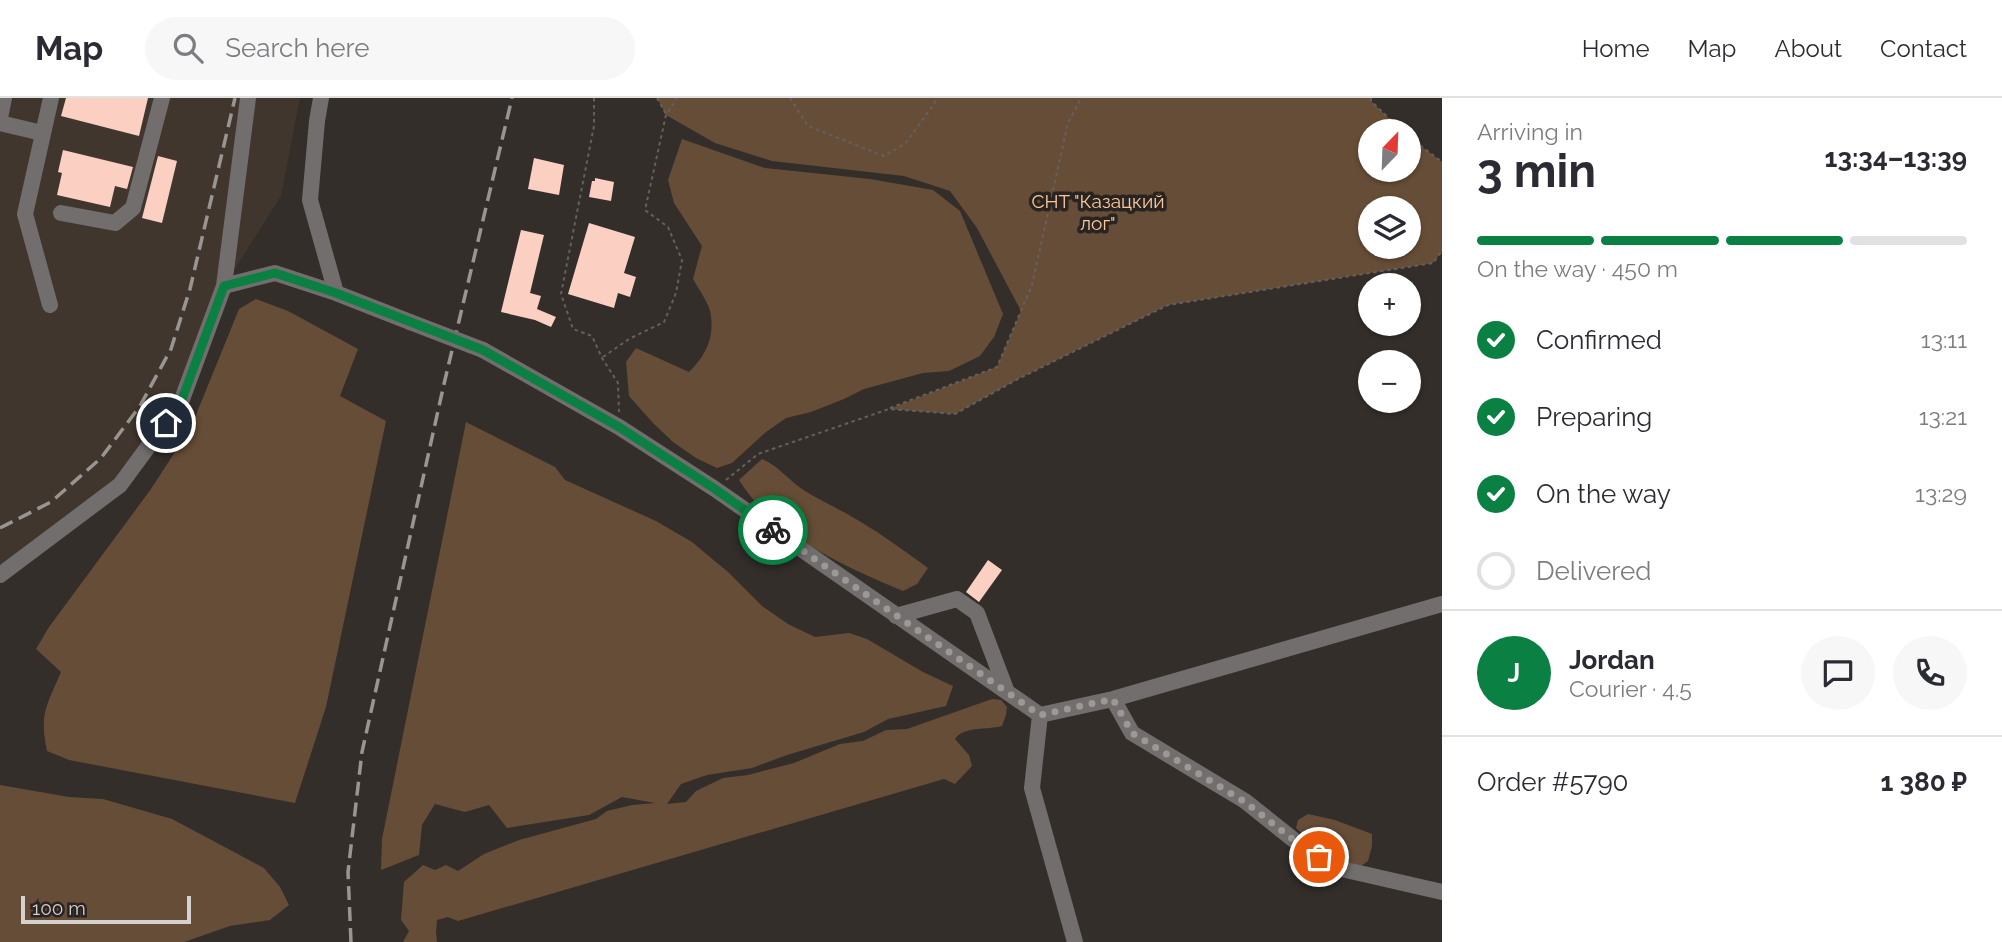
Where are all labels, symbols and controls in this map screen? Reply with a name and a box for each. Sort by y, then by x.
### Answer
search box [145,17,635,80]
text: Map [35,29,103,68]
icon: search [169,29,207,67]
text: Search here [225,33,370,63]
text: Home [1582,34,1650,63]
text: Map [1688,34,1736,63]
text: About [1774,34,1842,63]
text: Contact [1880,34,1967,63]
text: Arriving in [1477,118,1583,145]
north arrow [1358,119,1421,182]
map controls [1358,119,1421,413]
text: 13:34–13:39 [1825,143,1967,173]
text: 3 min [1477,144,1596,198]
park label: СНТ "Казацкий лог" [1031,190,1165,234]
button: layers [1358,196,1421,259]
text: On the way · 450 m [1477,255,1678,282]
button: + [1358,273,1421,336]
icon: check [1477,321,1515,359]
text: Confirmed [1536,325,1662,355]
text: 13:11 [1921,326,1967,353]
button: − [1358,350,1421,413]
pin [136,393,196,453]
icon: check [1477,398,1515,436]
text: Preparing [1536,402,1652,432]
text: 13:21 [1919,403,1967,430]
icon: home [147,404,185,442]
icon: check [1477,475,1515,513]
text: On the way [1536,479,1671,509]
text: 13:29 [1915,480,1967,507]
courier [738,495,808,565]
icon: bike [754,511,792,549]
text: Delivered [1536,556,1651,586]
button: chat [1801,636,1875,710]
button: phone [1893,636,1967,710]
text: Jordan [1569,645,1655,675]
text: J [1508,658,1520,688]
text: Courier · 4.5 [1569,675,1692,702]
text: Order #5790 [1477,767,1629,797]
text: 1 380 ₽ [1880,767,1967,797]
pin [1289,827,1349,887]
icon: bag [1300,838,1338,876]
scale bar [21,893,191,925]
text: 100 m [32,897,86,919]

